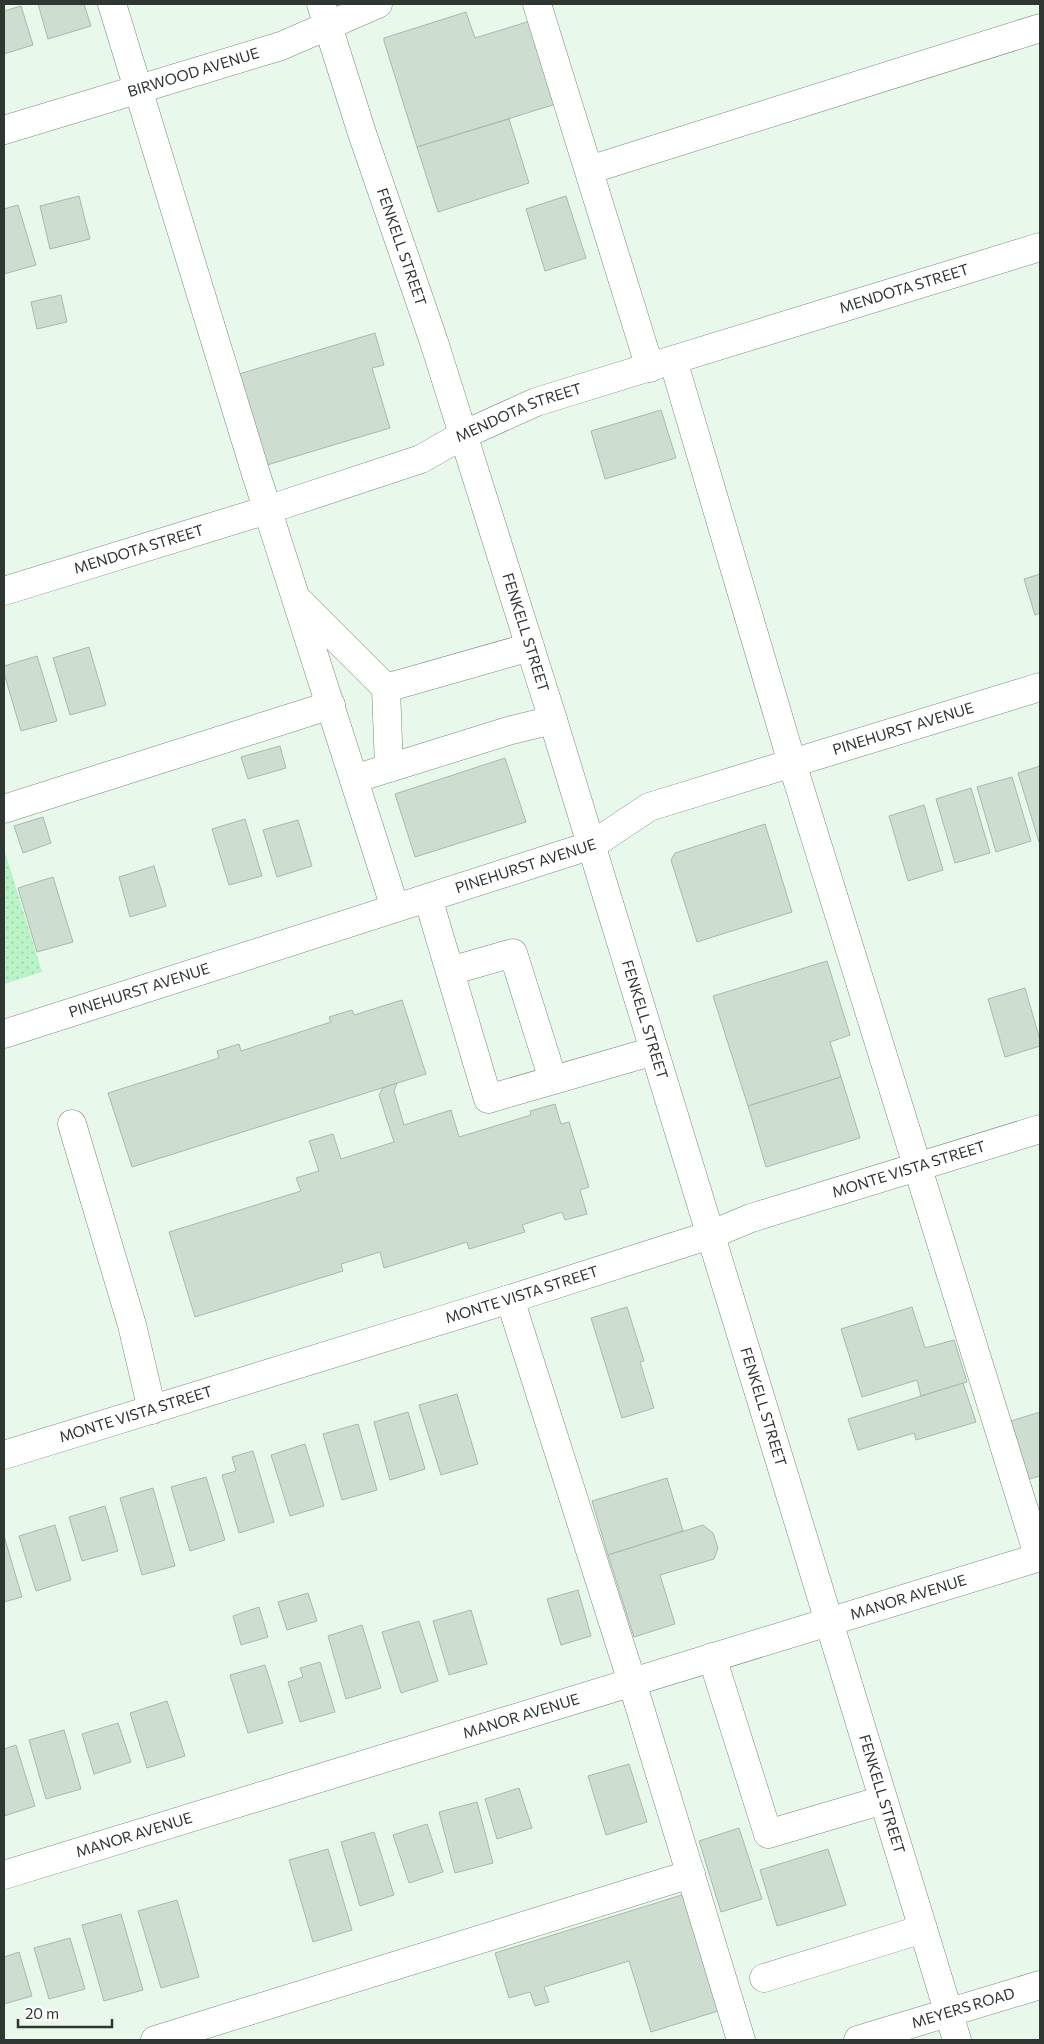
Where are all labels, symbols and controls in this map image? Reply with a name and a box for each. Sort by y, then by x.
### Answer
street label: BIRWOOD AVENUE [125,43,261,100]
street label: FENKELL STREET [374,185,431,308]
street label: MENDOTA STREET [837,259,971,316]
street label: MENDOTA STREET [452,378,584,445]
street label: MENDOTA STREET [71,520,206,577]
street label: FENKELL STREET [499,571,554,694]
street label: PINEHURST AVENUE [830,698,976,758]
street label: PINEHURST AVENUE [453,834,598,896]
street label: FENKELL STREET [619,958,672,1081]
street label: PINEHURST AVENUE [66,959,212,1021]
street label: MONTE VISTA STREET [830,1136,988,1201]
street label: MONTE VISTA STREET [443,1261,601,1326]
street label: FENKELL STREET [737,1345,791,1469]
street label: MONTE VISTA STREET [57,1381,215,1445]
street label: MANOR AVENUE [848,1570,969,1623]
street label: MANOR AVENUE [460,1689,581,1742]
street label: FENKELL STREET [856,1732,910,1856]
street label: MANOR AVENUE [73,1808,194,1860]
street label: MEYERS ROAD [909,1983,1017,2031]
scale bar [18,1996,111,2028]
text: 20 m [25,2004,59,2022]

